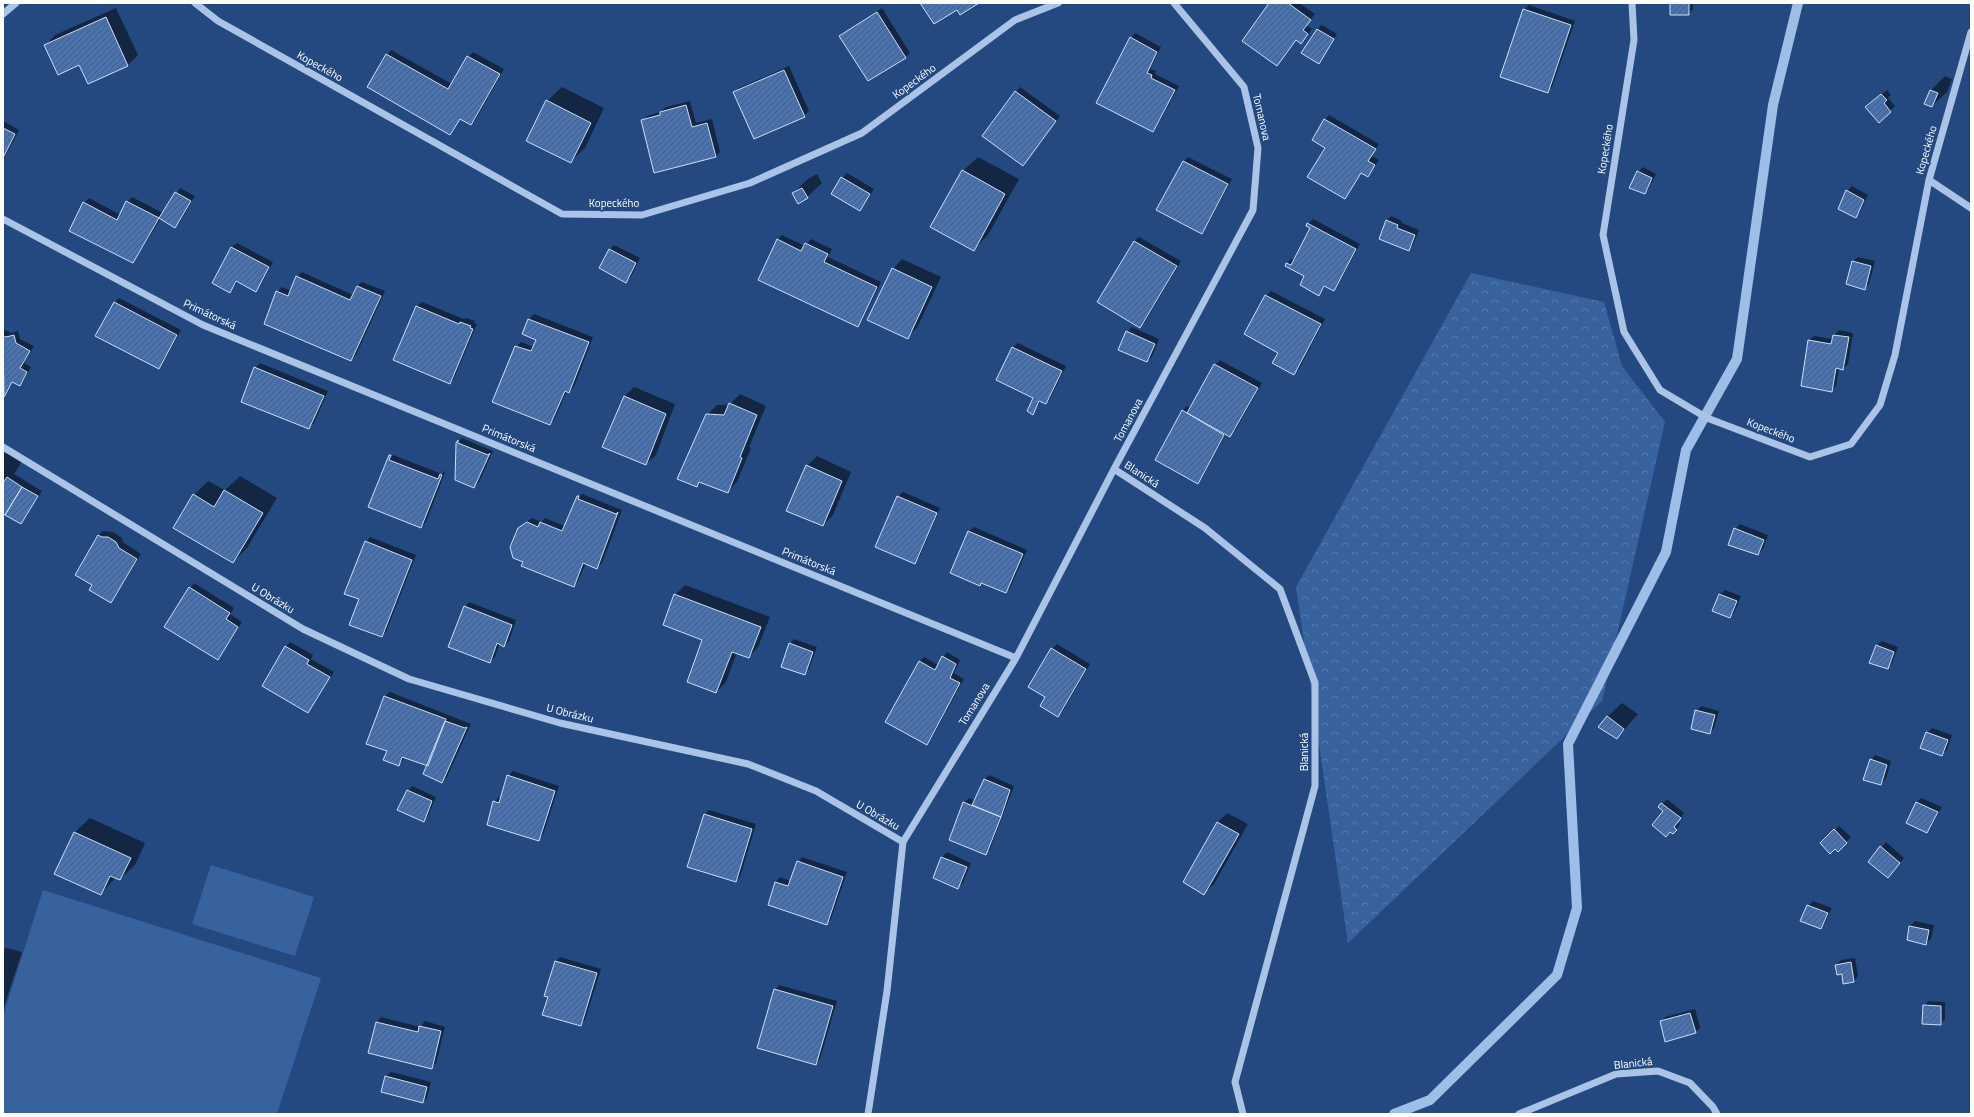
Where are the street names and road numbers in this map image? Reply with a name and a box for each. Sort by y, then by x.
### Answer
street label: Kopeckého [294,47,346,85]
street label: Kopeckého [889,60,939,102]
street label: Tomanova [1249,92,1275,142]
street label: Kopeckého [1593,123,1617,175]
street label: Kopeckého [1911,123,1941,176]
street label: Kopeckého [589,195,639,211]
street label: Primátorská [181,295,240,333]
street label: Tomanova [1110,395,1146,445]
street label: Kopeckého [1745,413,1798,447]
street label: Primátorská [480,420,539,456]
street label: Blanická [1121,457,1163,492]
street label: Primátorská [780,543,839,579]
street label: U Obrázku [248,579,298,617]
street label: Tomanova [955,679,994,728]
street label: U Obrázku [545,699,595,727]
street label: Blanická [1296,732,1312,771]
street label: U Obrázku [853,796,903,834]
street label: Blanická [1613,1053,1654,1073]

